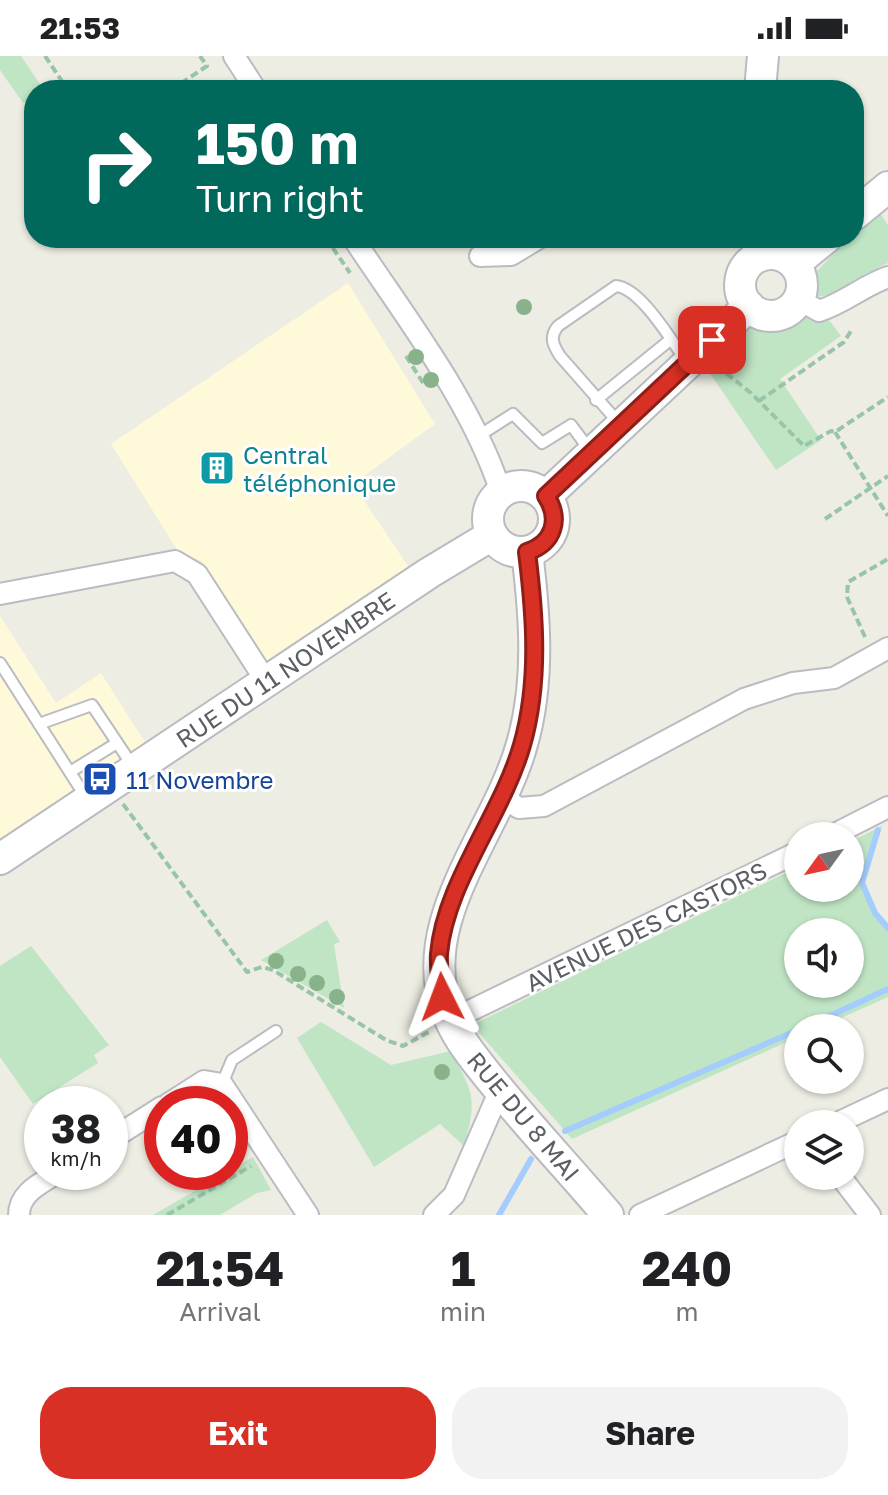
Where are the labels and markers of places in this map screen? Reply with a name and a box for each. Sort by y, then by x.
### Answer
pin [678,306,746,374]
place label: Central téléphonique [243,440,396,497]
building icon: Central téléphonique [198,449,236,487]
bus stop icon: 11 Novembre [81,760,119,798]
place label: 11 Novembre [126,765,273,794]

